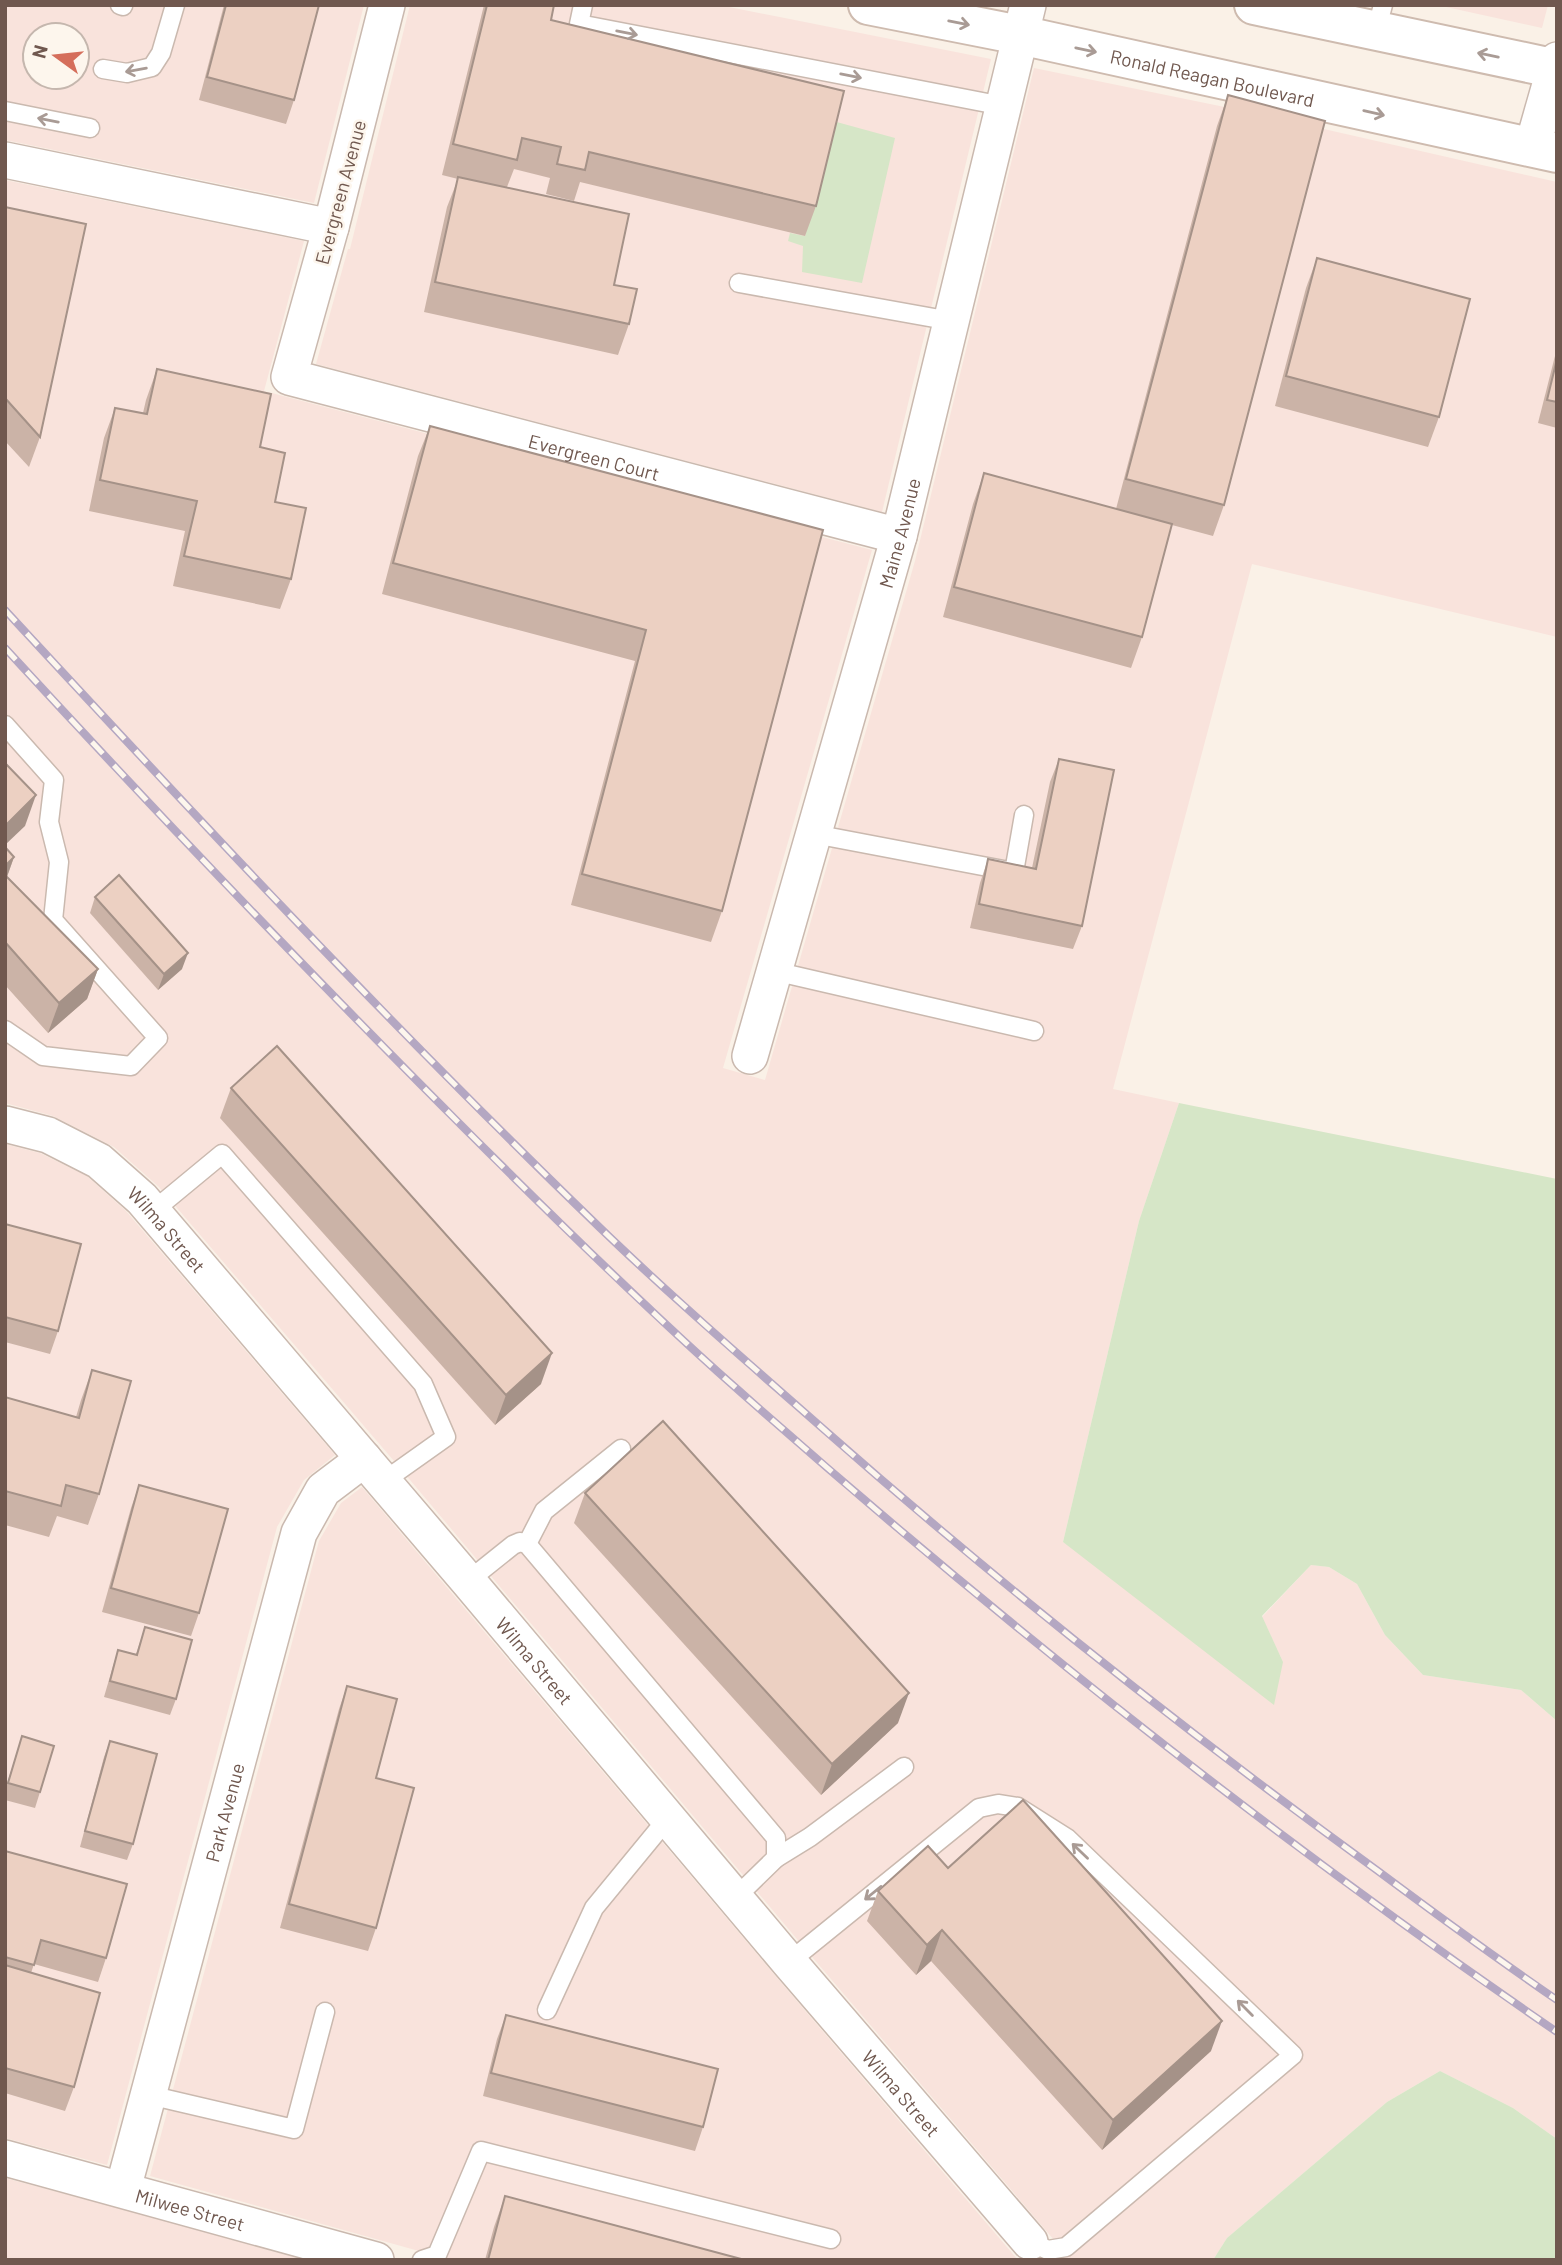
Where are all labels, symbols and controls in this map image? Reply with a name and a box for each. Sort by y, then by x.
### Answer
one-way arrow [947,17,970,30]
north arrow [21,21,91,91]
one-way arrow [615,27,638,40]
text: N [26,42,52,61]
one-way arrow [1075,44,1097,57]
street label: Ronald Reagan Boulevard [1108,44,1317,111]
one-way arrow [1477,47,1500,61]
one-way arrow [125,64,148,78]
one-way arrow [839,70,862,83]
one-way arrow [1362,107,1385,120]
one-way arrow [37,112,60,126]
street label: Evergreen Avenue [310,117,370,267]
street label: Evergreen Court [526,428,662,485]
street label: Maine Avenue [873,476,924,590]
street label: Wilma Street [123,1181,211,1277]
street label: Wilma Street [492,1612,578,1709]
street label: Park Avenue [200,1760,248,1864]
one-way arrow [1072,1842,1089,1859]
one-way arrow [865,1886,883,1901]
one-way arrow [1236,1999,1253,2016]
street label: Wilma Street [858,2045,945,2141]
street label: Milwee Street [133,2183,247,2235]

